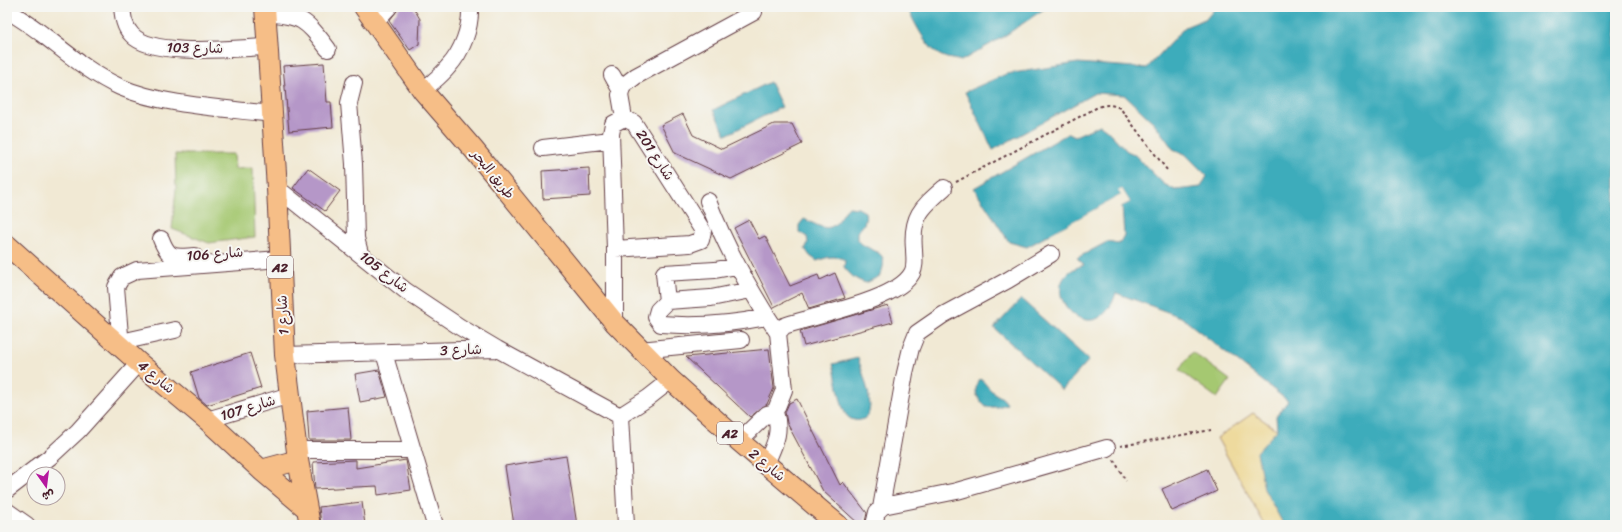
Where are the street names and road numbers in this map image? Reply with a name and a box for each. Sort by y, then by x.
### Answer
street label: شارع 103 [167,35,223,61]
street label: شارع 201 [629,124,681,186]
street label: طريق البحر [464,142,521,205]
street label: شارع 106 [186,240,244,268]
street label: شارع 105 [354,244,414,300]
road number: A2 [267,256,293,278]
street label: شارع 1 [269,294,297,336]
street label: شارع 3 [440,337,482,363]
street label: شارع 4 [132,354,180,400]
street label: شارع 107 [217,388,279,428]
road number: A2 [717,422,743,444]
street label: شارع 2 [743,442,791,488]

